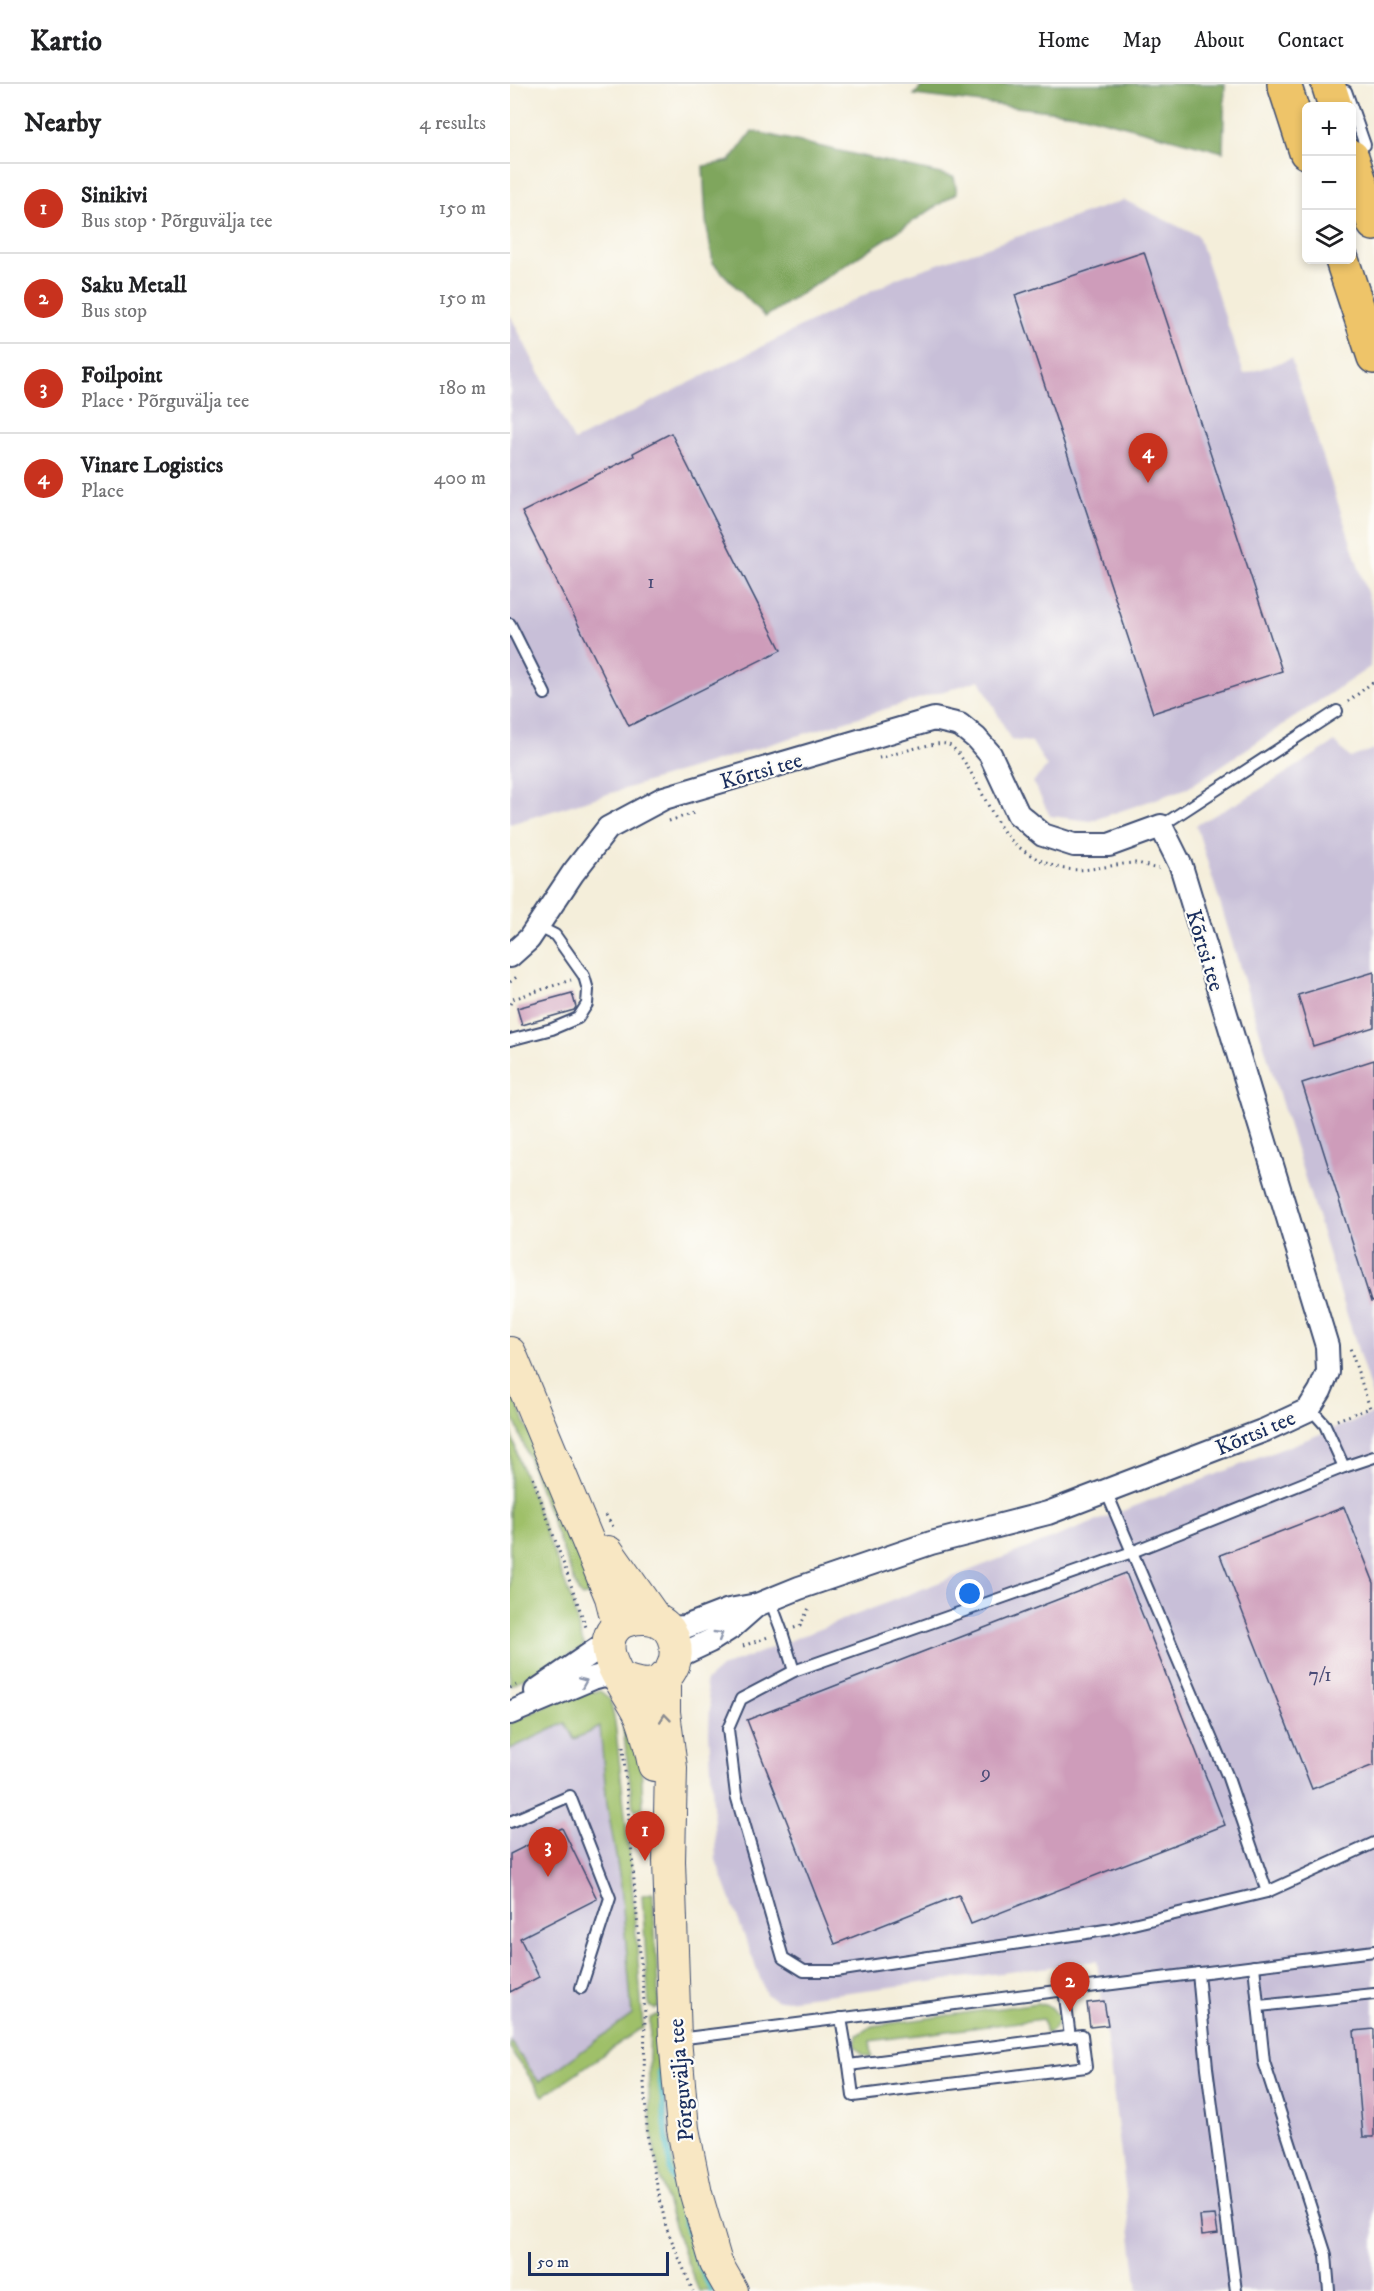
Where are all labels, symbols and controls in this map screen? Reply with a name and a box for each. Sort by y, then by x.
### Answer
text: Kartio [30,24,102,59]
text: Home [1038,28,1090,54]
text: Map [1123,28,1161,54]
text: About [1194,28,1245,54]
text: Contact [1278,28,1344,54]
map controls [1302,102,1356,264]
button: + [1302,102,1356,156]
text: Nearby [24,107,101,140]
text: 4 results [419,111,486,136]
button: − [1302,156,1356,210]
text: Sinikivi [81,182,147,209]
text: 1 [40,196,47,221]
text: 150 m [439,196,486,221]
text: Bus stop · Põrguvälja tee [81,209,273,234]
button: layers [1302,210,1356,264]
text: Saku Metall [81,272,187,299]
text: 2 [39,286,48,311]
text: 150 m [439,286,486,311]
text: Bus stop [81,299,147,324]
text: Foilpoint [81,362,163,389]
text: 3 [40,376,47,401]
text: 180 m [439,376,486,401]
text: Place · Põrguvälja tee [81,389,249,414]
pin: 4 [1128,434,1168,483]
text: Vinare Logistics [81,452,223,479]
text: 4 [38,466,49,491]
text: 400 m [434,466,486,491]
text: Place [81,479,124,504]
house number: 1 [647,570,655,595]
street label: Kõrtsi tee [717,747,806,796]
street label: Kõrtsi tee [1179,906,1230,995]
street label: Kõrtsi tee [1212,1405,1300,1462]
your location [955,1579,984,1608]
one-way arrow [713,1631,723,1643]
house number: 7/1 [1308,1663,1332,1688]
one-way arrow [577,1677,588,1689]
one-way arrow [659,1714,672,1723]
house number: 9 [980,1761,991,1786]
pin: 1 [626,1812,664,1861]
pin: 3 [528,1828,567,1877]
pin: 2 [1050,1962,1090,2012]
street label: Põrguvälja tee [663,2017,700,2142]
scale bar [528,2249,669,2276]
text: 50 m [537,2252,569,2272]

